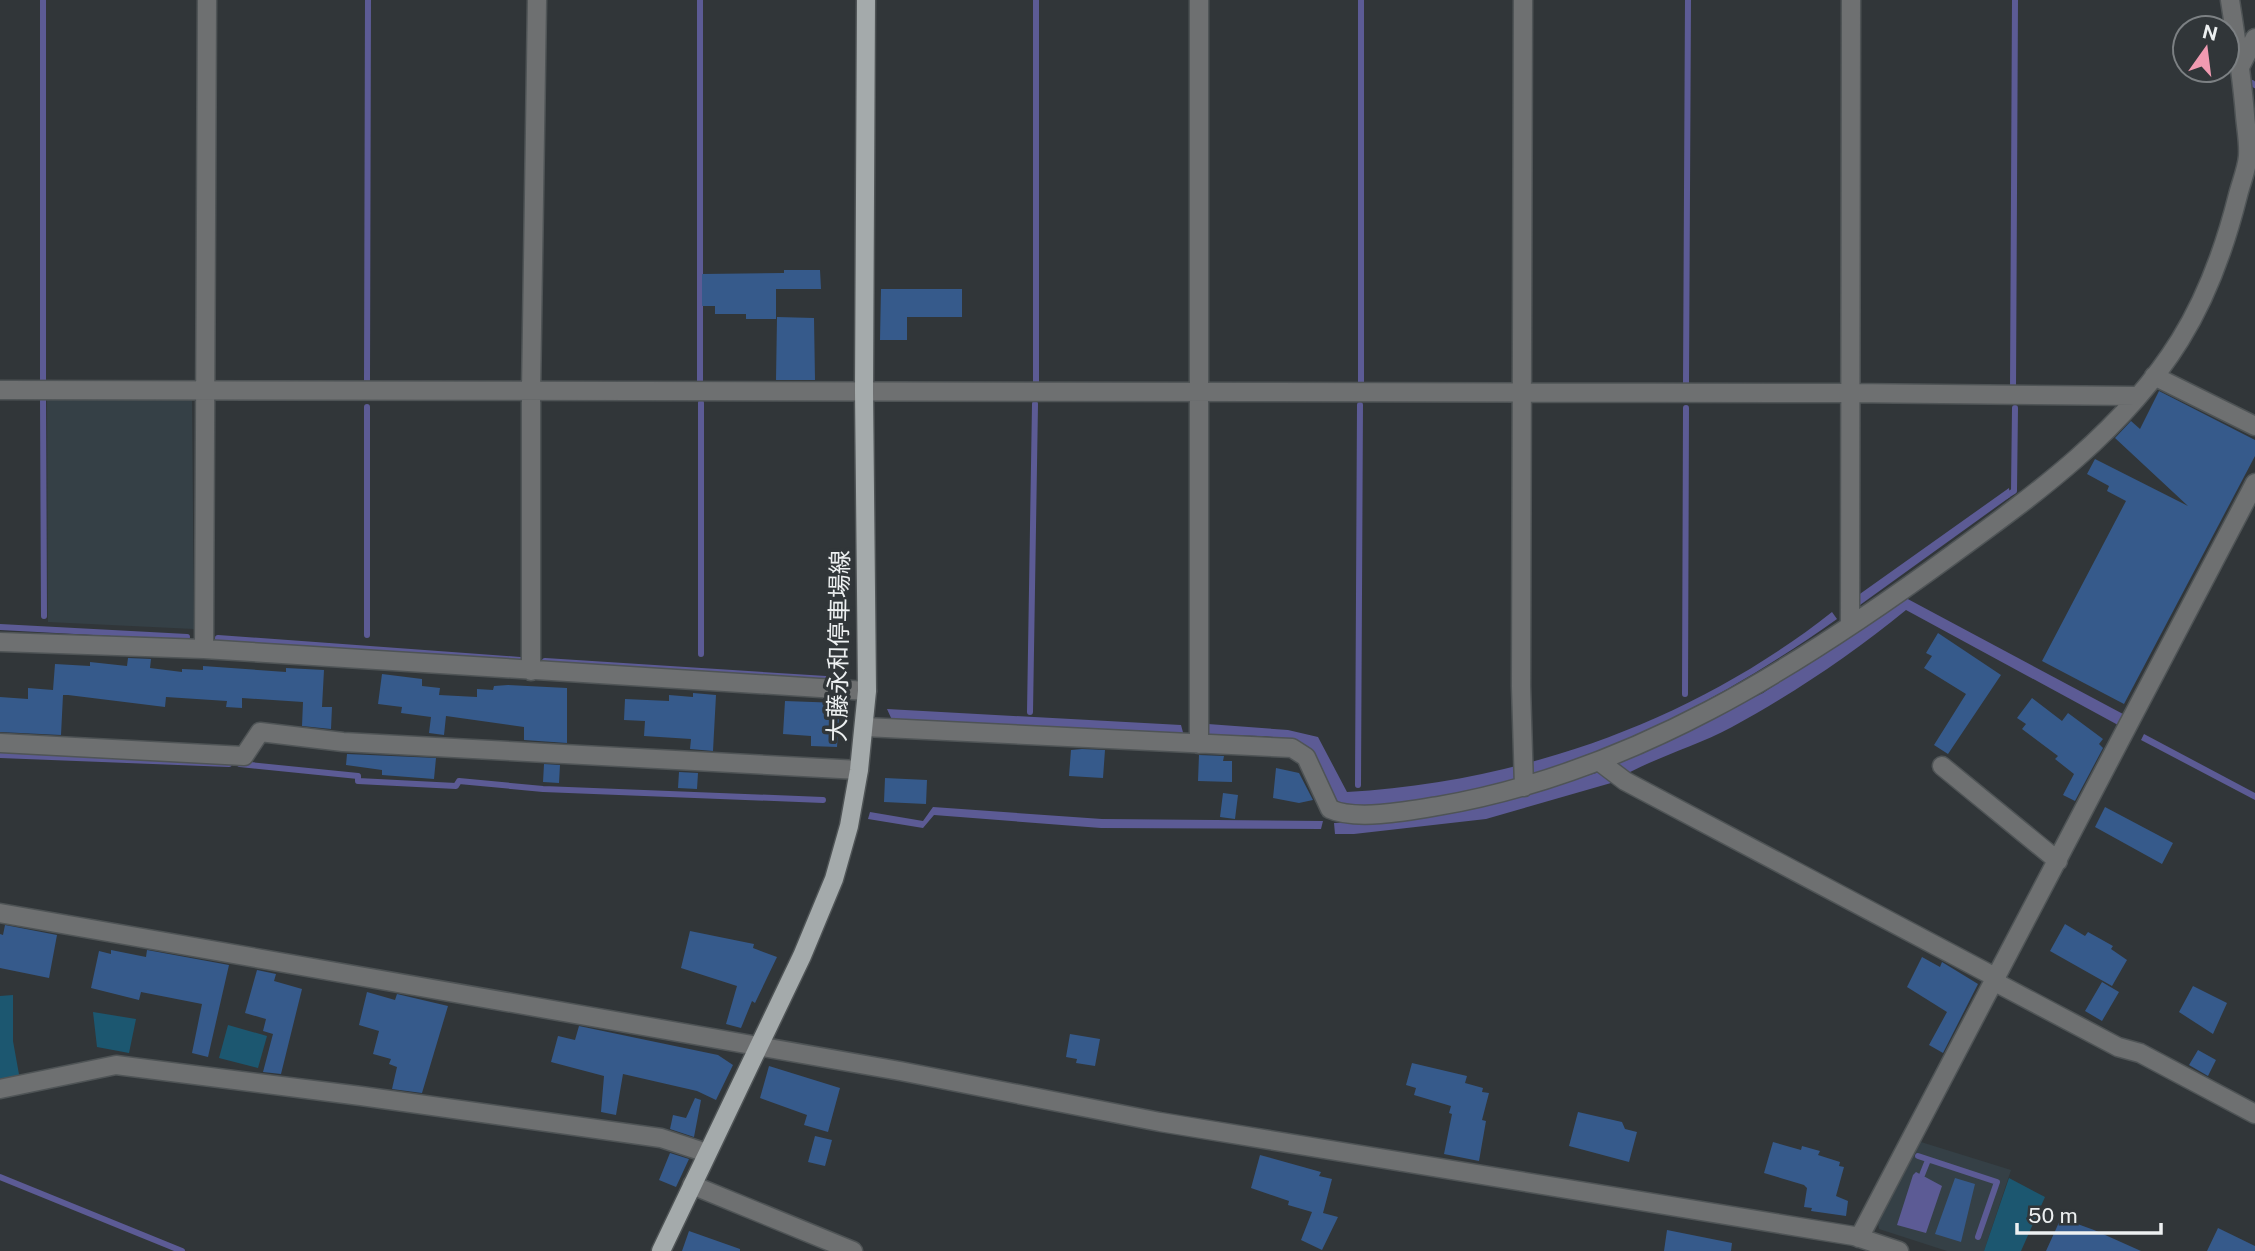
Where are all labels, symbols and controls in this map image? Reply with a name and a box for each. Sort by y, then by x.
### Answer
north arrow [2171,14,2241,84]
text: N [2200,20,2220,45]
street label: 大藤永和停車場線 [822,550,854,742]
scale bar [2017,1192,2160,1236]
text: 50 m [2028,1203,2078,1228]

